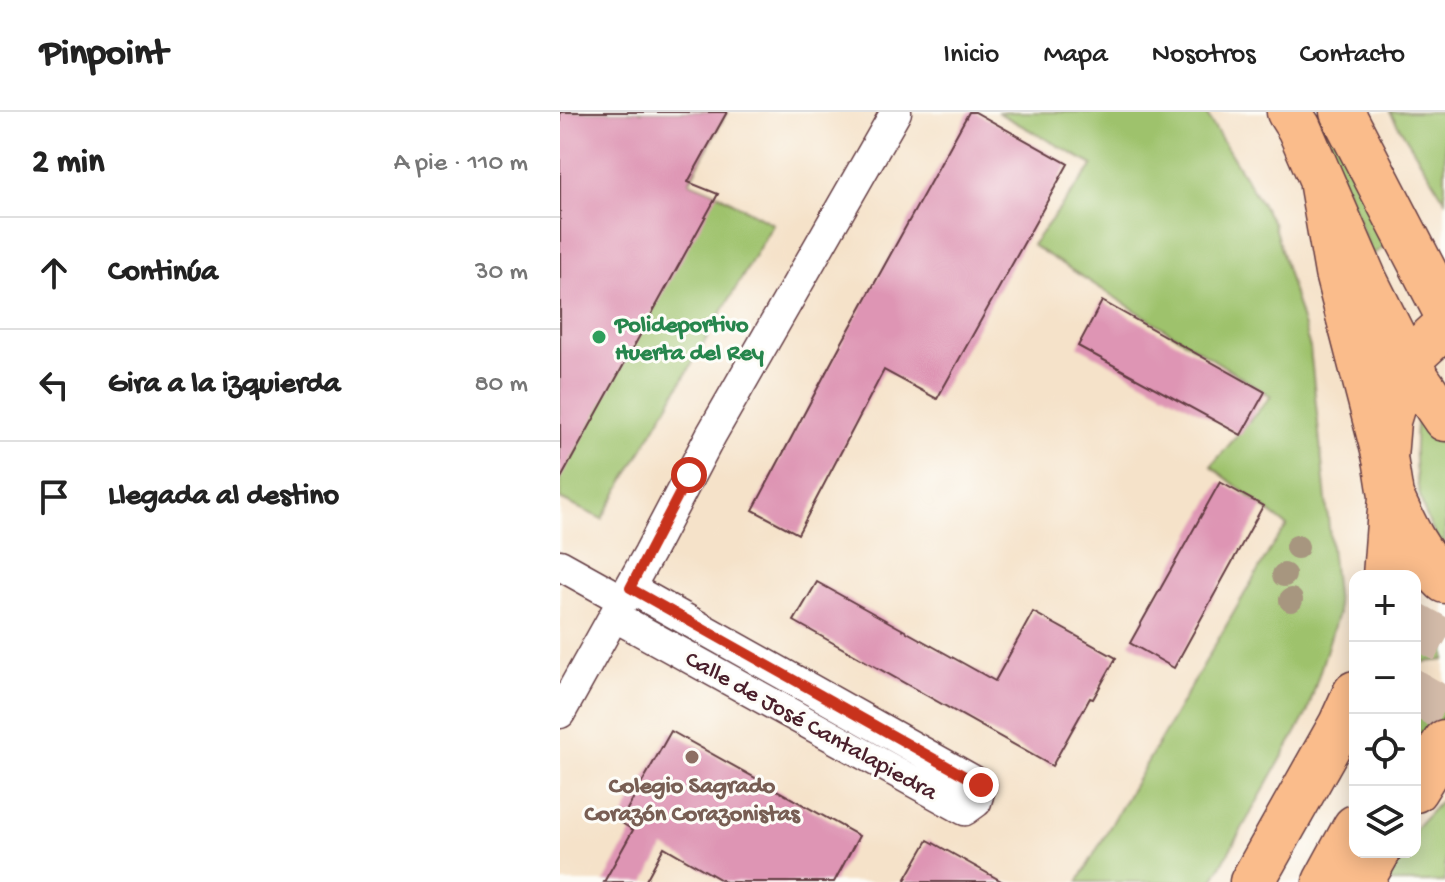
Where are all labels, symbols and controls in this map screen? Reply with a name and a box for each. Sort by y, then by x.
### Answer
text: Pinpoint [40,33,168,77]
text: Inicio [943,39,999,72]
text: Mapa [1043,39,1108,72]
text: Nosotros [1152,39,1256,72]
text: Contacto [1300,39,1405,72]
text: 2 min [32,144,104,184]
text: A pie · 110 m [394,149,528,180]
icon: ahead [32,251,76,295]
text: Continúa [108,256,218,291]
text: 30 m [475,258,528,289]
place label: Polideportivo Huerta del Rey [613,312,764,369]
marker: Polideportivo Huerta del Rey [590,328,608,346]
icon: left [32,363,76,407]
text: Gira a la izquierda [108,368,341,403]
text: 80 m [474,370,528,401]
route start [671,457,707,493]
icon: arrive [32,475,76,519]
text: Llegada al destino [108,480,339,515]
map controls [1349,570,1421,858]
button: + [1349,570,1421,642]
button: − [1349,642,1421,714]
street label: Calle de José Cantalapiedra [679,646,942,809]
button: locate [1349,714,1421,786]
marker: Colegio Sagrado Corazón Corazonistas [683,748,701,766]
route end [963,767,999,803]
place label: Colegio Sagrado Corazón Corazonistas [584,773,801,830]
button: layers [1349,786,1421,858]

